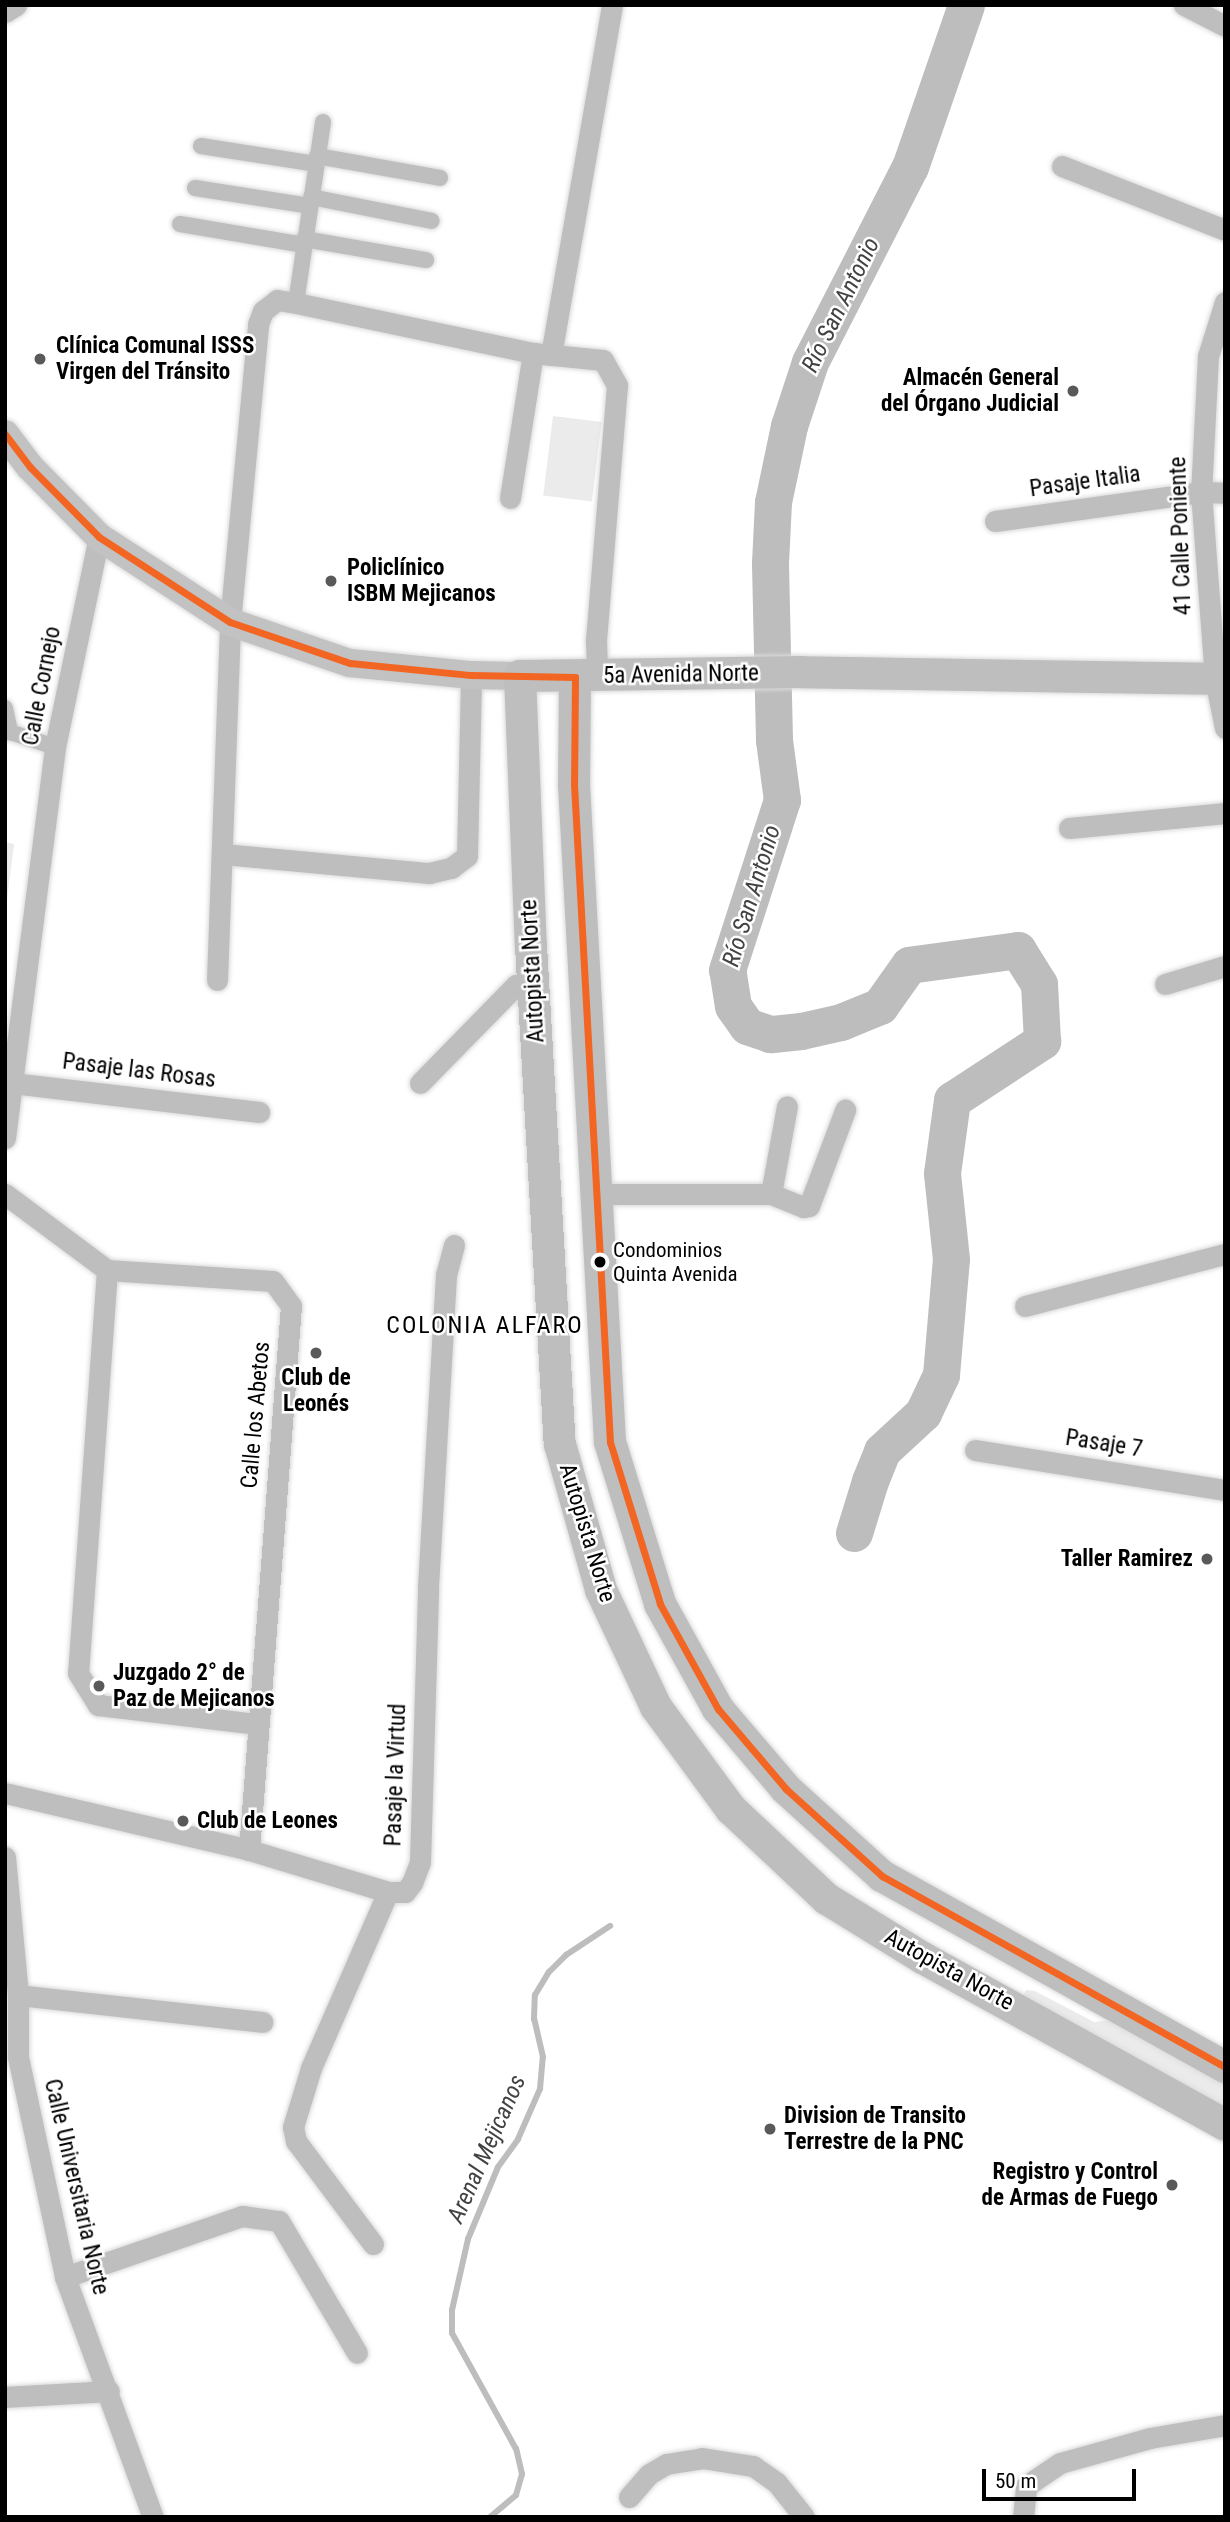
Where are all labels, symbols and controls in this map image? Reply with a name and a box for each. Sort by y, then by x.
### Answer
water label: Río San Antonio [796,233,886,377]
place label: Clínica Comunal ISSS Virgen del Tránsito [56,332,254,386]
marker: Clínica Comunal ISSS Virgen del Tránsito [30,349,50,369]
place label: Almacén General del Órgano Judicial [881,364,1059,418]
marker: Almacén General del Órgano Judicial [1065,383,1081,399]
street label: 41 Calle Poniente [1164,456,1198,616]
street label: Pasaje Italia [1028,461,1142,503]
place label: Policlínico ISBM Mejicanos [347,554,496,608]
marker: Policlínico ISBM Mejicanos [321,571,341,591]
street label: Calle Cornejo [17,624,67,748]
street label: 5a Avenida Norte [603,660,759,690]
water label: Río San Antonio [717,822,787,970]
street label: Autopista Norte [515,899,551,1043]
street label: Pasaje las Rosas [61,1048,217,1094]
place label: Condominios Quinta Avenida [613,1237,738,1287]
marker: Condominios Quinta Avenida [593,1255,607,1269]
district label: COLONIA ALFARO [388,1312,582,1340]
street label: Calle los Abetos [236,1340,276,1490]
marker: Club de Leonés [308,1345,324,1361]
place label: Club de Leonés [281,1364,351,1418]
street label: Pasaje 7 [1063,1424,1145,1464]
street label: Autopista Norte [553,1460,621,1606]
place label: Taller Ramirez [1061,1545,1193,1573]
marker: Taller Ramirez [1199,1551,1215,1567]
place label: Juzgado 2° de Paz de Mejicanos [113,1659,275,1713]
marker: Juzgado 2° de Paz de Mejicanos [91,1678,107,1694]
street label: Pasaje la Virtud [380,1703,412,1847]
place label: Club de Leones [197,1807,338,1835]
marker: Club de Leones [175,1813,191,1829]
street label: Autopista Norte [880,1923,1018,2017]
water label: Arenal Mejicanos [442,2071,532,2227]
street label: Calle Universitaria Norte [38,2076,114,2298]
place label: Division de Transito Terrestre de la PNC [784,2102,966,2156]
marker: Division de Transito Terrestre de la PNC [762,2121,778,2137]
place label: Registro y Control de Armas de Fuego [982,2158,1158,2212]
marker: Registro y Control de Armas de Fuego [1164,2177,1180,2193]
scale bar [985,2456,1139,2500]
text: 50 m [995,2469,1036,2493]

